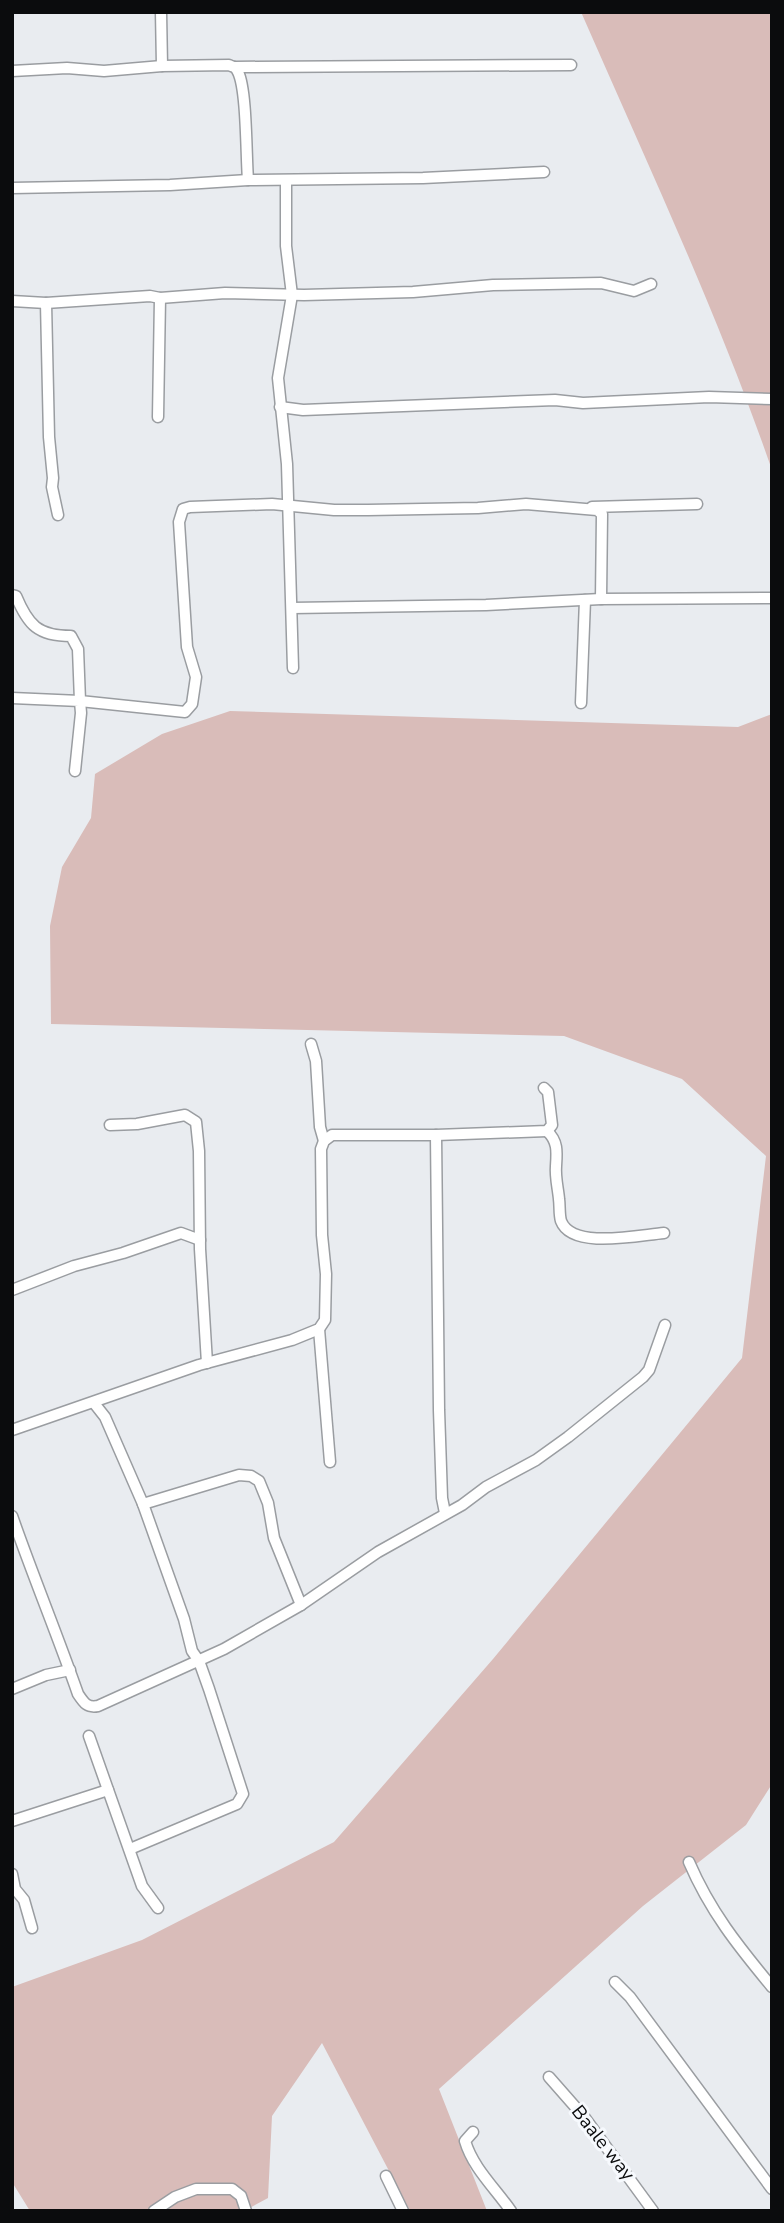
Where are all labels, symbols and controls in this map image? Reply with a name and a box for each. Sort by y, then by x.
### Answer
street label: Baale way [565,2100,641,2186]

